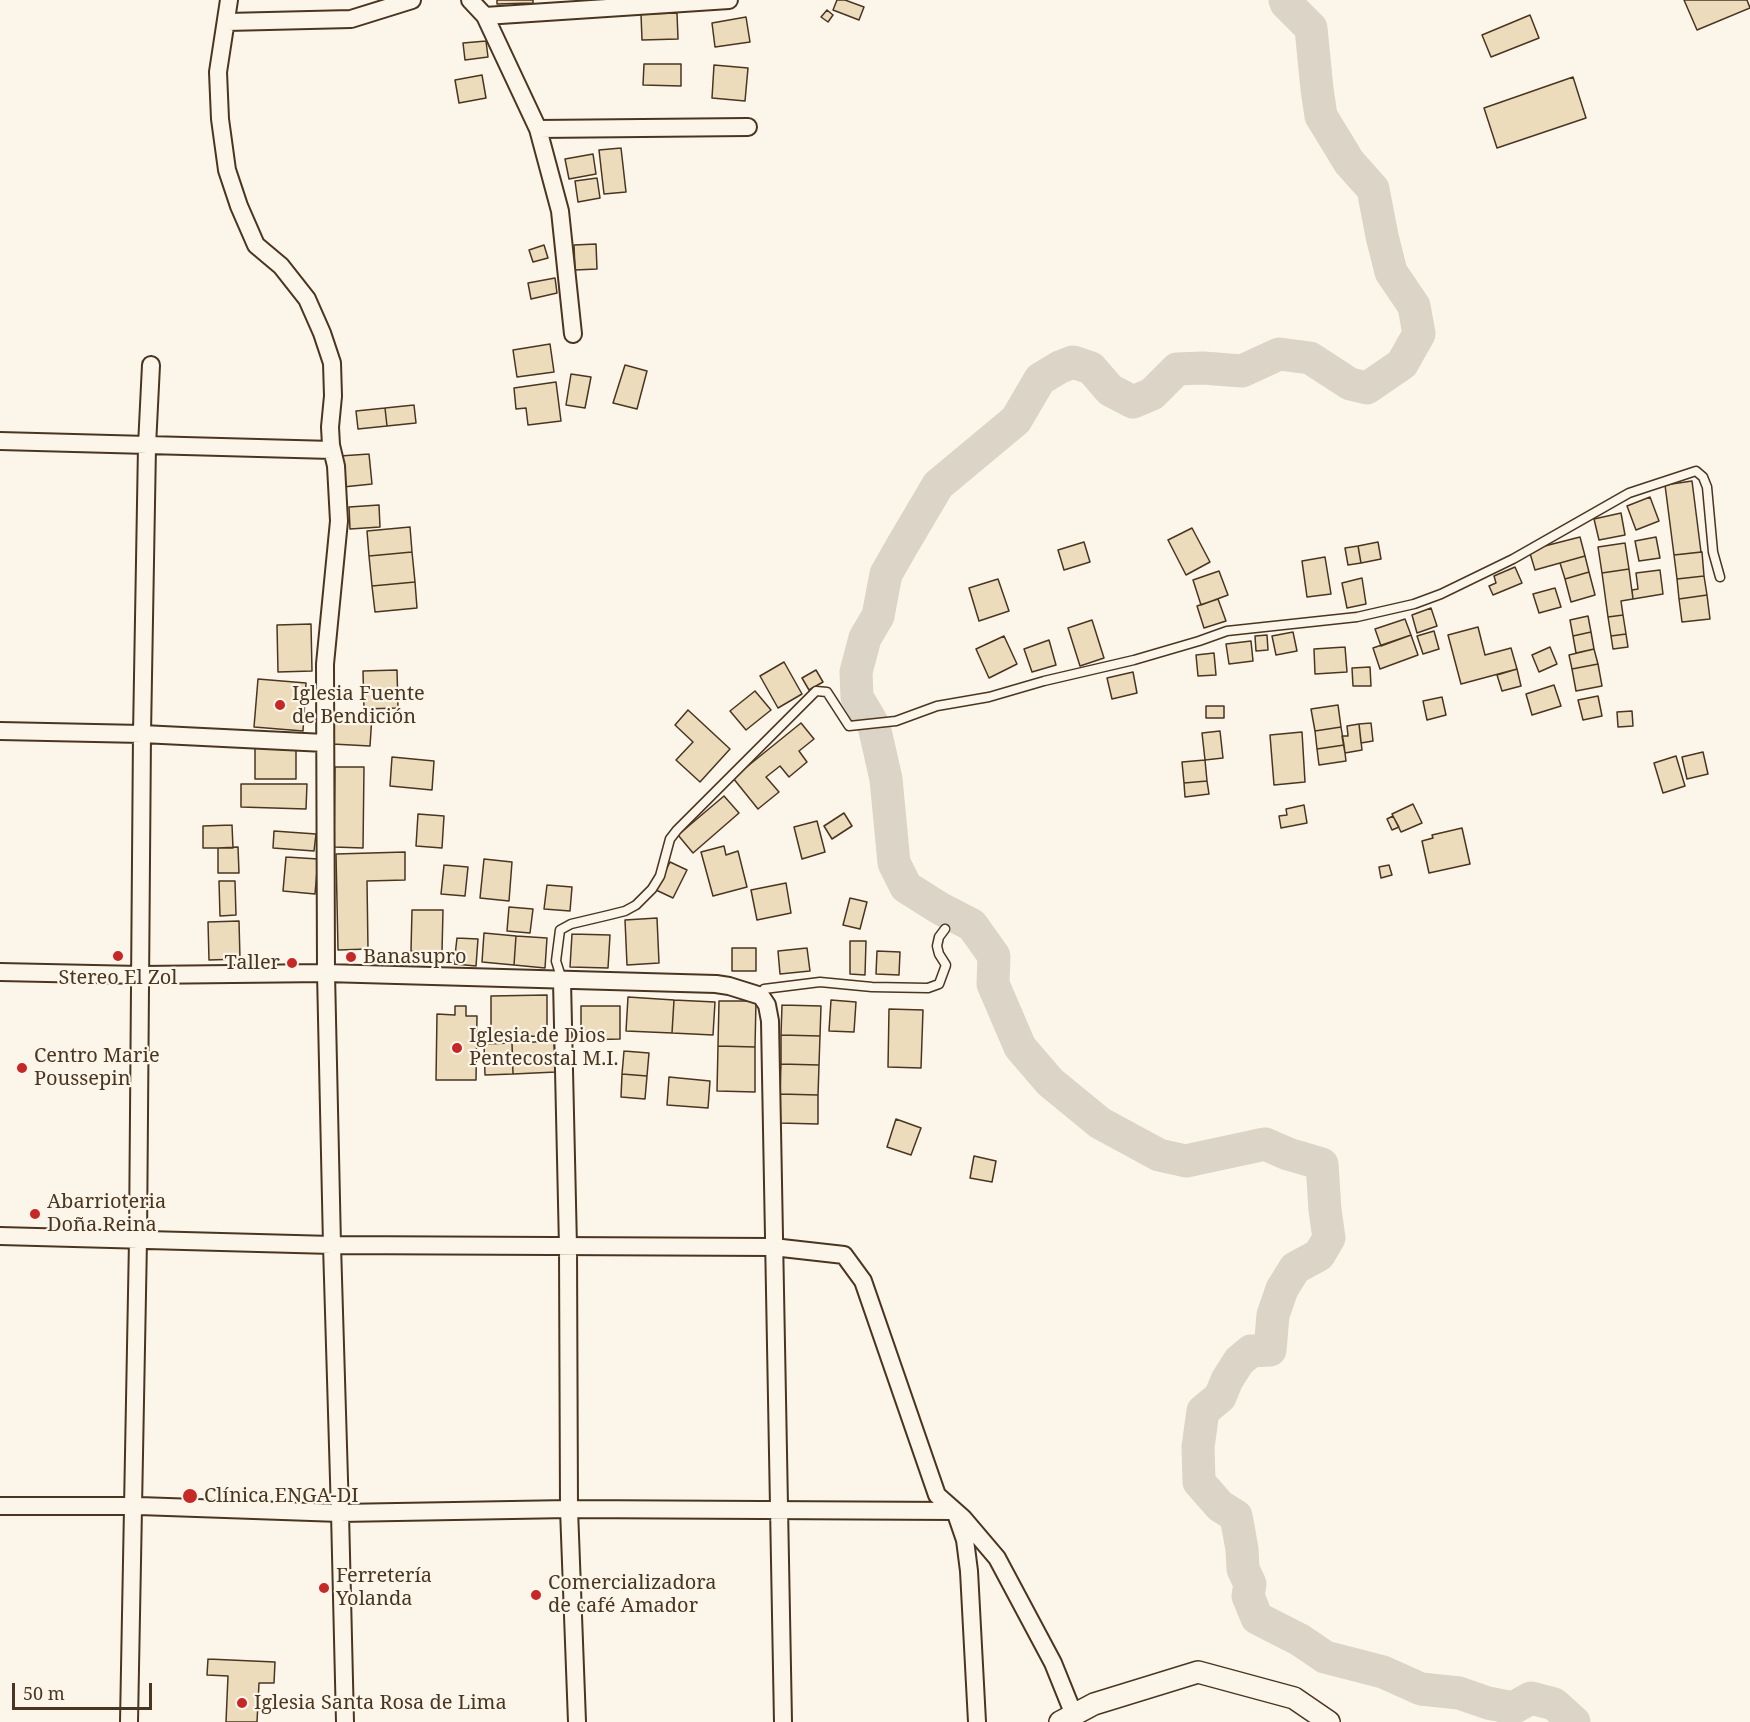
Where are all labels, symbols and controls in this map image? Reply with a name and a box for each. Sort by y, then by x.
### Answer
place label: Iglesia Fuente de Bendición [292,682,425,729]
marker: Iglesia Fuente de Bendición [273,698,287,712]
place label: Banasupro [363,945,466,969]
marker: Stereo El Zol [111,949,125,963]
marker: Banasupro [344,950,358,964]
place label: Taller [225,951,280,975]
marker: Taller [285,956,299,970]
place label: Stereo El Zol [59,966,177,990]
place label: Iglesia de Dios Pentecostal M.I. [469,1024,619,1071]
marker: Iglesia de Dios Pentecostal M.I. [450,1041,464,1055]
place label: Centro Marie Poussepin [34,1044,160,1091]
marker: Centro Marie Poussepin [15,1061,29,1075]
place label: Abarrioteria Doña Reina [47,1190,166,1237]
marker: Abarrioteria Doña Reina [28,1207,42,1221]
place label: Clínica ENGA-DI [204,1484,359,1508]
marker: Clínica ENGA-DI [181,1487,199,1505]
place label: Ferretería Yolanda [336,1564,432,1611]
place label: Comercializadora de café Amador [548,1571,717,1618]
marker: Ferretería Yolanda [317,1581,331,1595]
marker: Comercializadora de café Amador [529,1588,543,1602]
scale bar [15,1671,154,1709]
text: 50 m [23,1681,65,1705]
place label: Iglesia Santa Rosa de Lima [254,1691,507,1715]
marker: Iglesia Santa Rosa de Lima [235,1696,249,1710]

